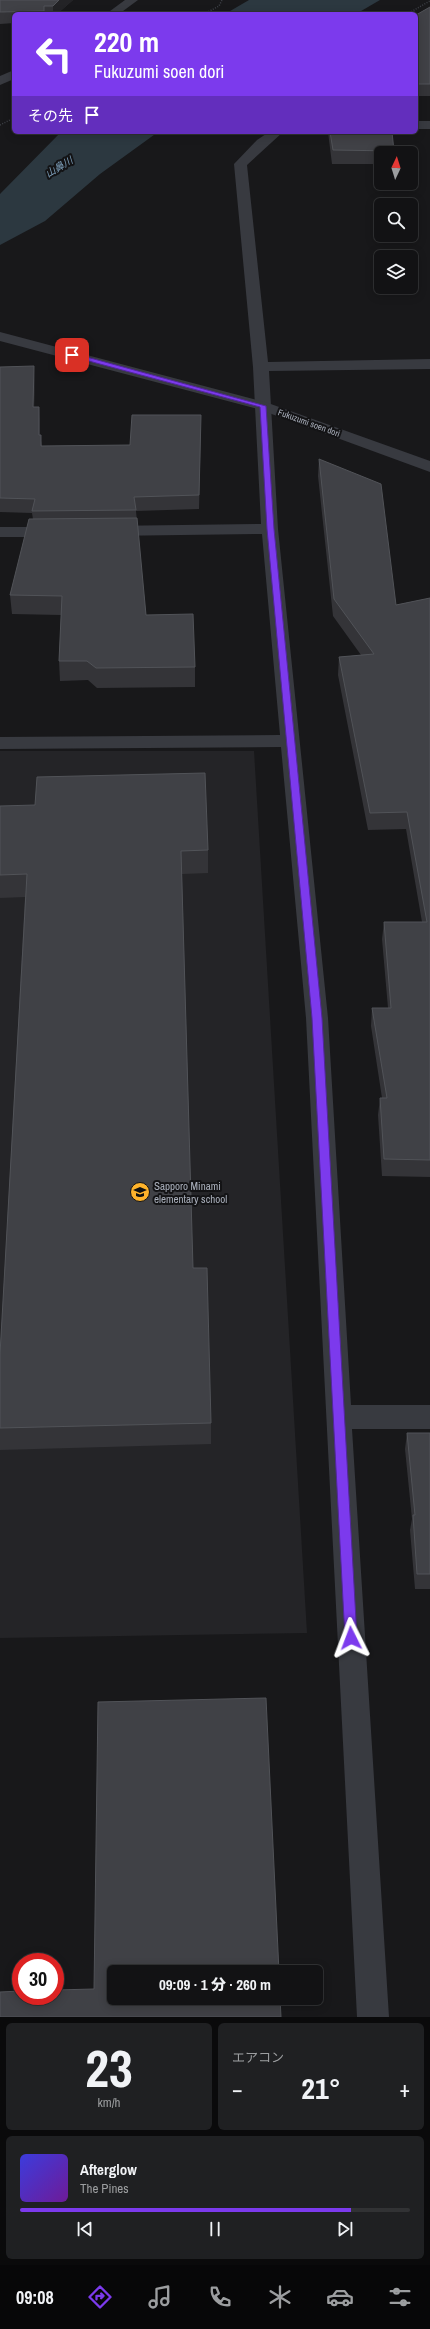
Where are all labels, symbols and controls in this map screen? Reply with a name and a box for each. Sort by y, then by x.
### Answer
text: 220 m [94,23,159,61]
icon: left [28,28,80,80]
text: Fukuzumi soen dori [94,59,224,84]
icon: arrive [81,104,103,126]
text: その先 [28,105,73,126]
north arrow [374,146,418,190]
map controls [374,146,418,294]
water label: 山鼻川 [43,153,76,180]
button: search [374,198,418,242]
button: layers [374,250,418,294]
pin [55,338,89,372]
icon: arrive [61,344,83,366]
street label: Fukuzumi soen dori [276,406,342,440]
place label: Sapporo Minami elementary school [154,1179,227,1206]
school or university icon: Sapporo Minami elementary school [129,1181,151,1203]
position arrow [330,1617,372,1659]
speed limit sign: 30 [12,1953,64,2005]
text: 09:09 · 1 分 · 260 m [159,1974,271,1995]
text: 23 [85,2033,133,2103]
text: エアコン [232,2049,284,2066]
text: 21° [301,2068,341,2108]
text: − [232,2074,243,2104]
text: + [399,2074,410,2104]
text: km/h [97,2094,121,2111]
text: Afterglow [80,2159,137,2180]
text: The Pines [80,2180,129,2197]
icon: previous [74,2218,96,2240]
icon: pause [204,2218,226,2240]
icon: next [334,2218,356,2240]
icon: directions [86,2283,114,2311]
icon: music [146,2283,174,2311]
icon: phone [206,2283,234,2311]
icon: climate [266,2283,294,2311]
icon: car [326,2283,354,2311]
icon: filters [386,2283,414,2311]
text: 09:08 [16,2285,54,2310]

